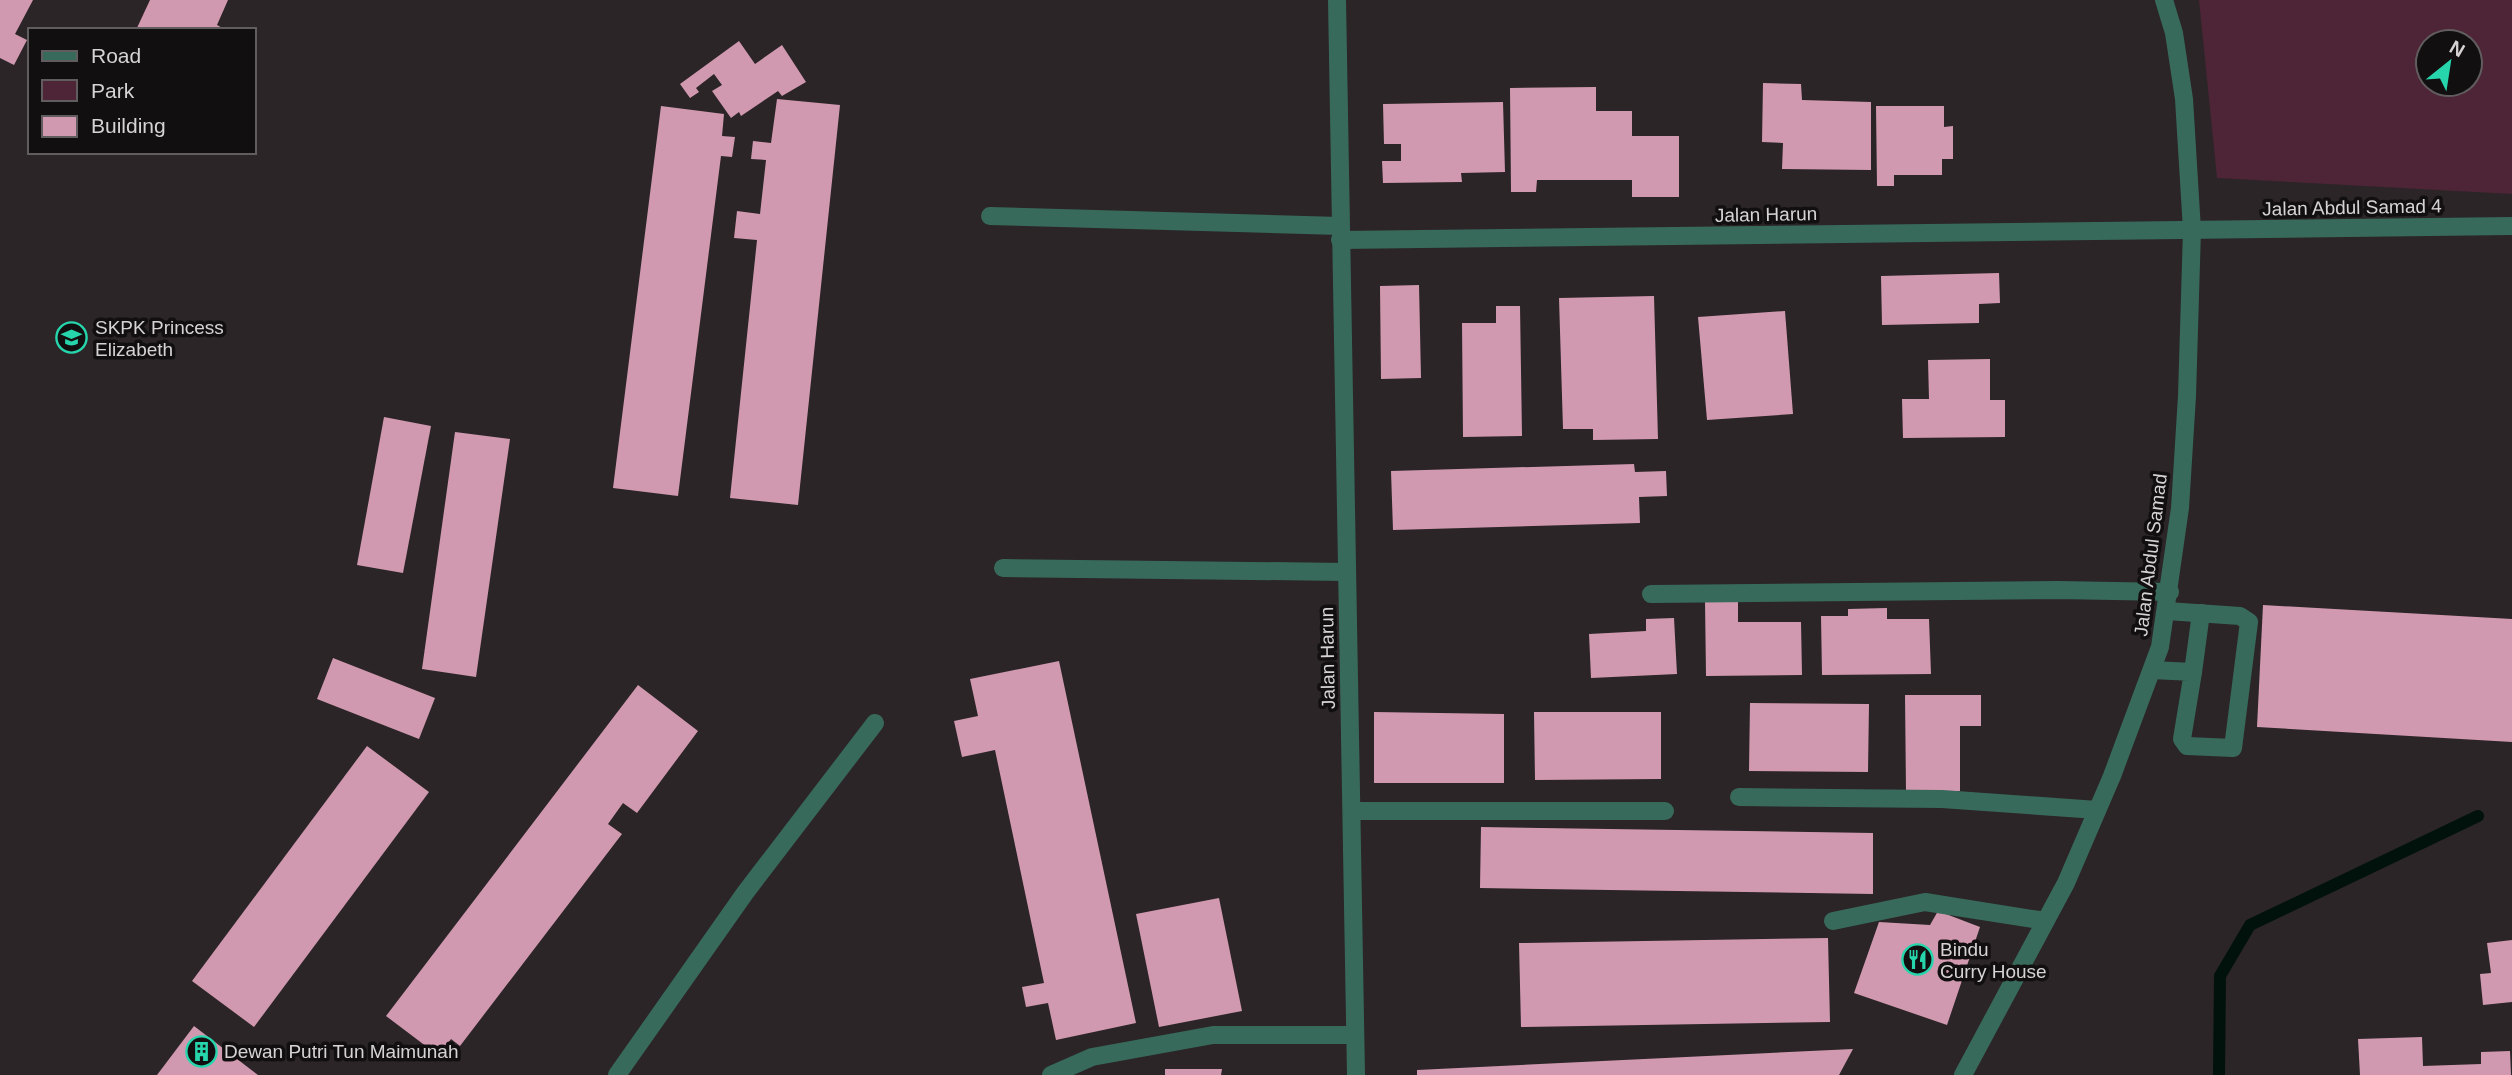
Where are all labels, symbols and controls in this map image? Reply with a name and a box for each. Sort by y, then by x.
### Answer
legend [28,28,256,154]
north arrow [2414,28,2484,98]
text: N [2446,36,2468,61]
text: Road [91,44,141,67]
text: Park [91,79,135,102]
text: Building [91,114,166,137]
street label: Jalan Abdul Samad 4 [2262,195,2442,220]
street label: Jalan Harun [1715,203,1817,226]
place label: SKPK Princess Elizabeth [95,317,224,360]
school or university icon: SKPK Princess Elizabeth [55,321,89,355]
street label: Jalan Abdul Samad [2130,473,2171,638]
street label: Jalan Harun [1316,607,1339,709]
place label: Bindu Curry House [1940,939,2047,982]
restaurant icon: Bindu Curry House [1900,943,1934,977]
building icon: Dewan Putri Tun Maimunah [184,1034,218,1068]
place label: Dewan Putri Tun Maimunah [224,1041,458,1062]

